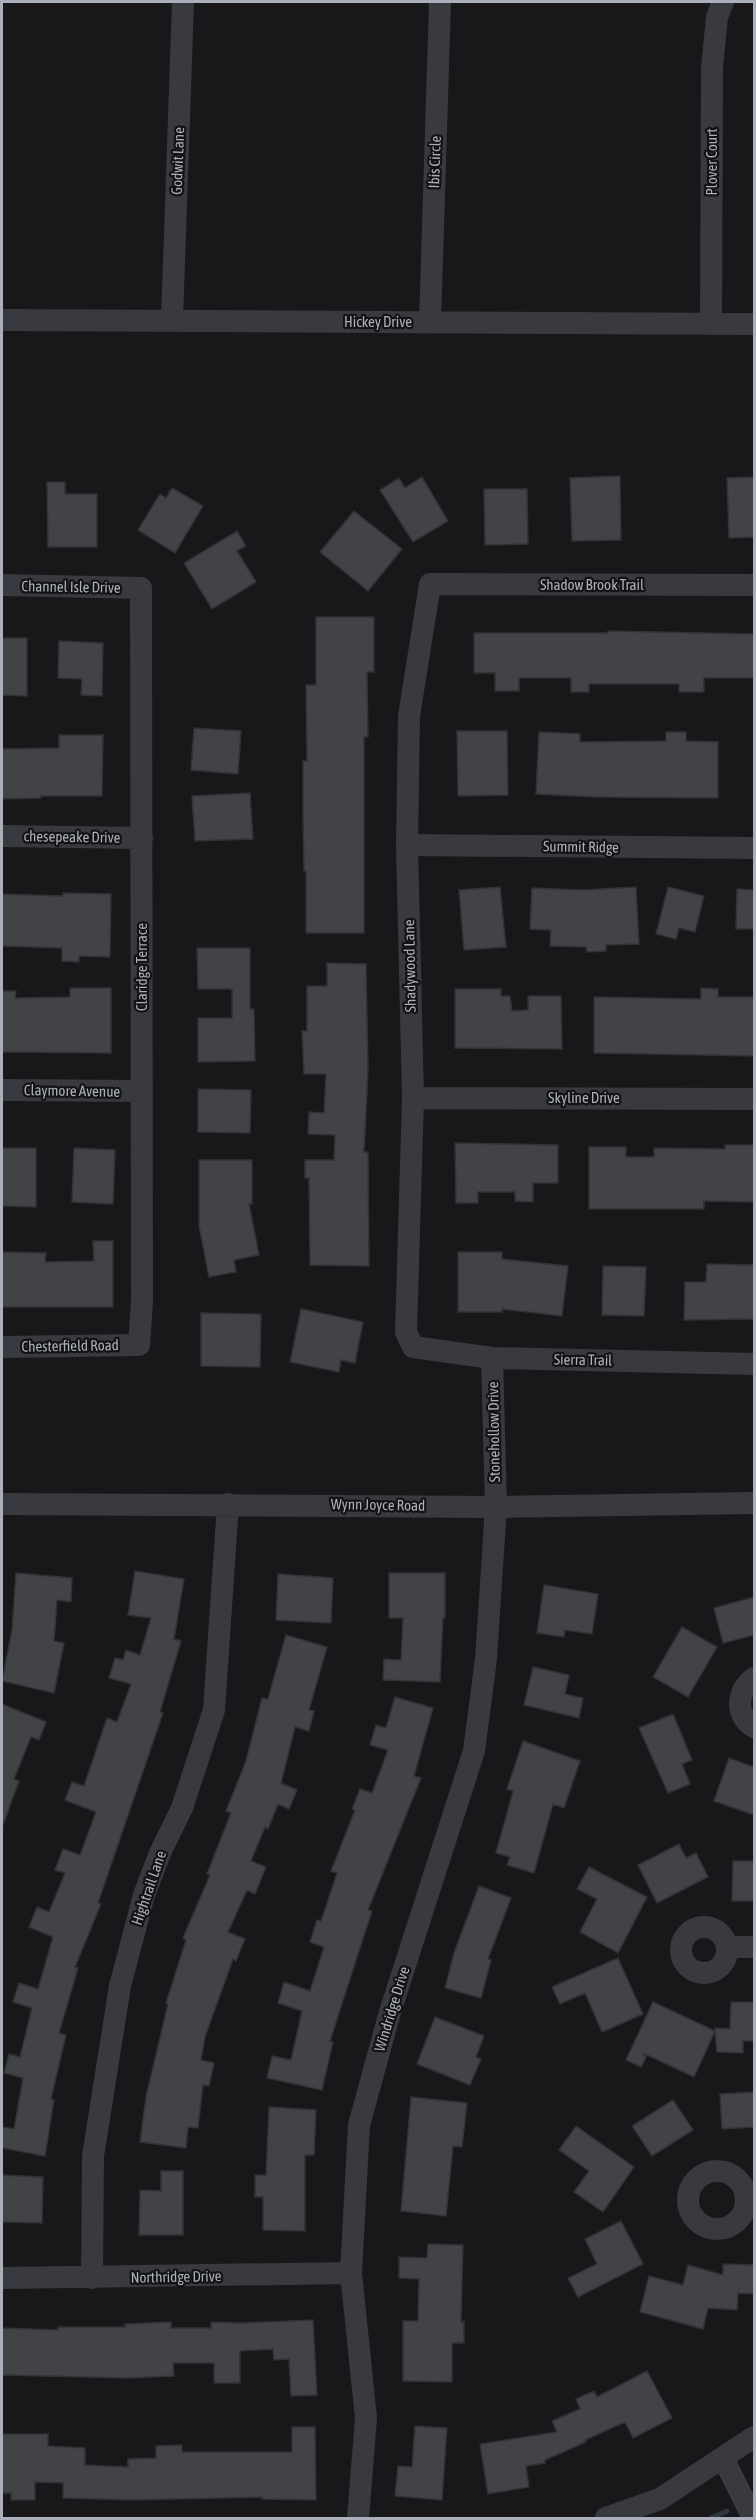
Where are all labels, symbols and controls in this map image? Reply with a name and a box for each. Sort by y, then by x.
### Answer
street label: Godwit Lane [168,127,187,195]
street label: Plover Court [703,128,720,196]
street label: Ibis Circle [425,135,444,189]
street label: Hickey Drive [344,313,412,330]
street label: Shadow Brook Trail [540,576,644,593]
street label: Channel Isle Drive [21,577,121,596]
street label: chesepeake Drive [23,827,121,846]
street label: Summit Ridge [543,837,619,856]
street label: Shadywood Lane [400,919,419,1013]
street label: Claridge Terrace [133,923,150,1011]
street label: Claymore Avenue [24,1081,121,1100]
street label: Skyline Drive [548,1089,620,1106]
street label: Chesterfield Road [21,1336,119,1355]
street label: Sierra Trail [554,1350,612,1369]
street label: Stonehollow Drive [484,1381,503,1483]
street label: Wynn Joyce Road [331,1495,425,1514]
street label: Hightrail Lane [128,1848,169,1927]
street label: Windridge Drive [371,1964,413,2053]
street label: Northridge Drive [130,2267,222,2286]

